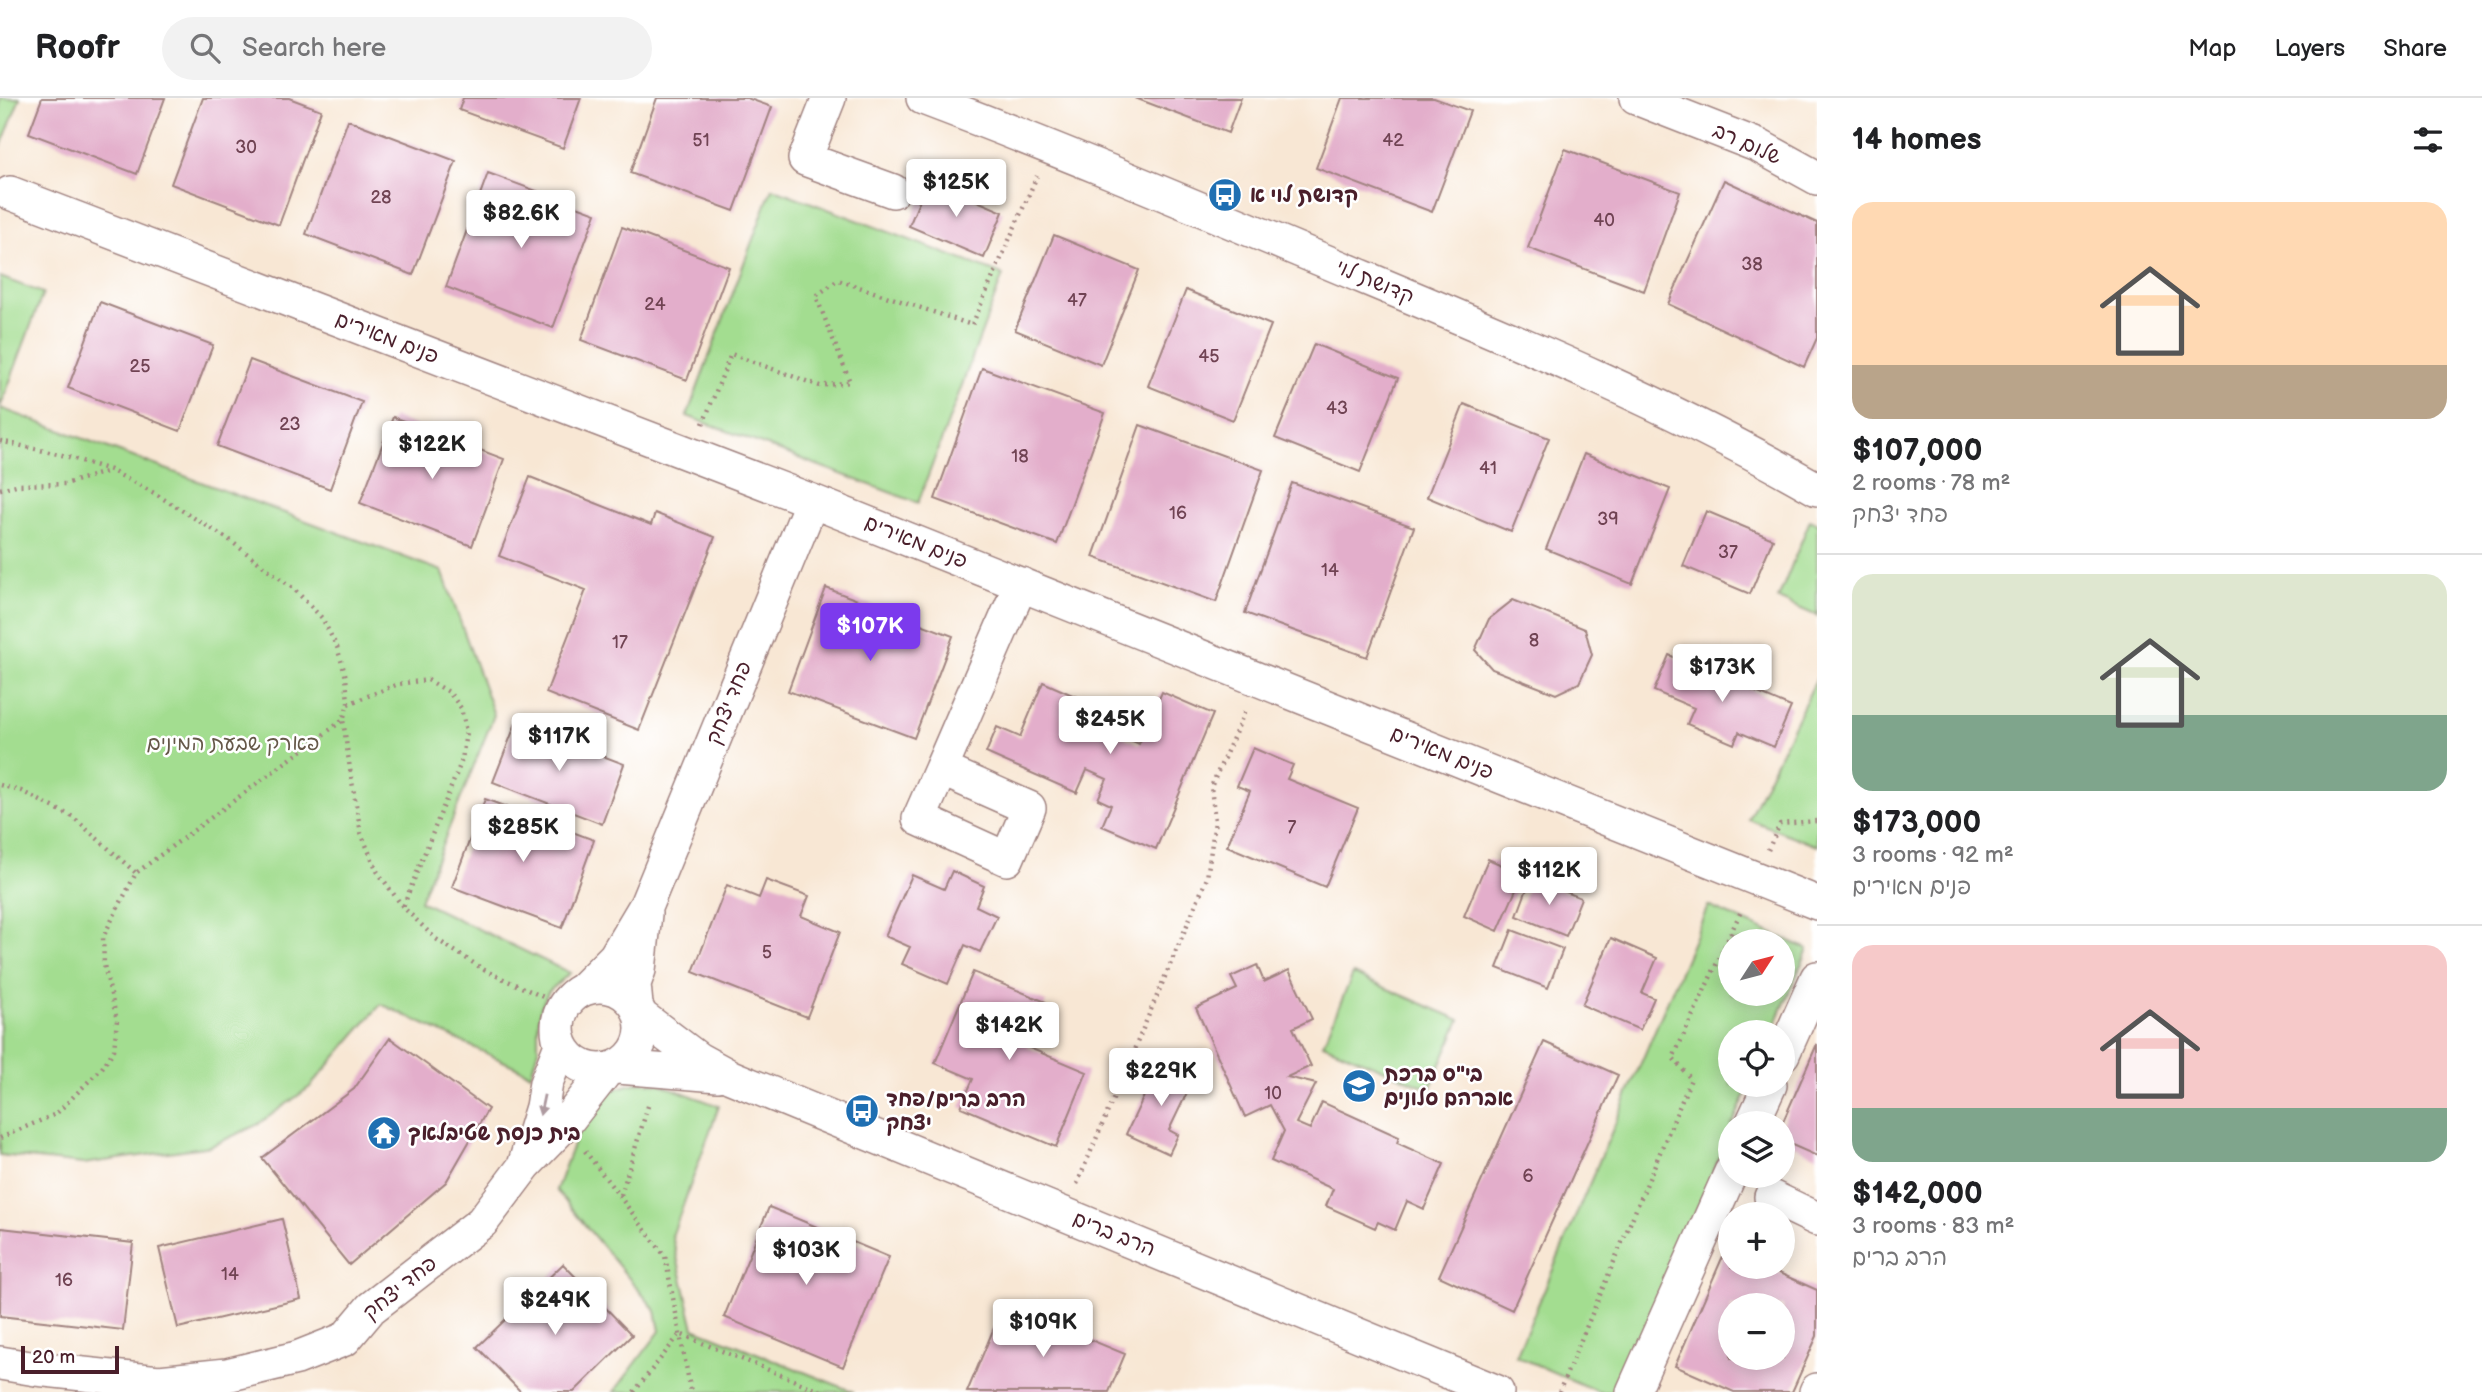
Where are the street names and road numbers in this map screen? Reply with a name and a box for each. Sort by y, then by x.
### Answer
street label: שלום רב [1709,118,1785,170]
street label: קדושת לוי [1332,254,1418,310]
street label: פנים מאירים [332,307,442,369]
street label: פנים מאירים [861,510,971,574]
street label: פחד יצחק [701,658,757,748]
street label: פנים מאירים [1387,721,1497,785]
street label: הרב ברים [1069,1206,1159,1262]
street label: פחד יצחק [358,1251,442,1325]

